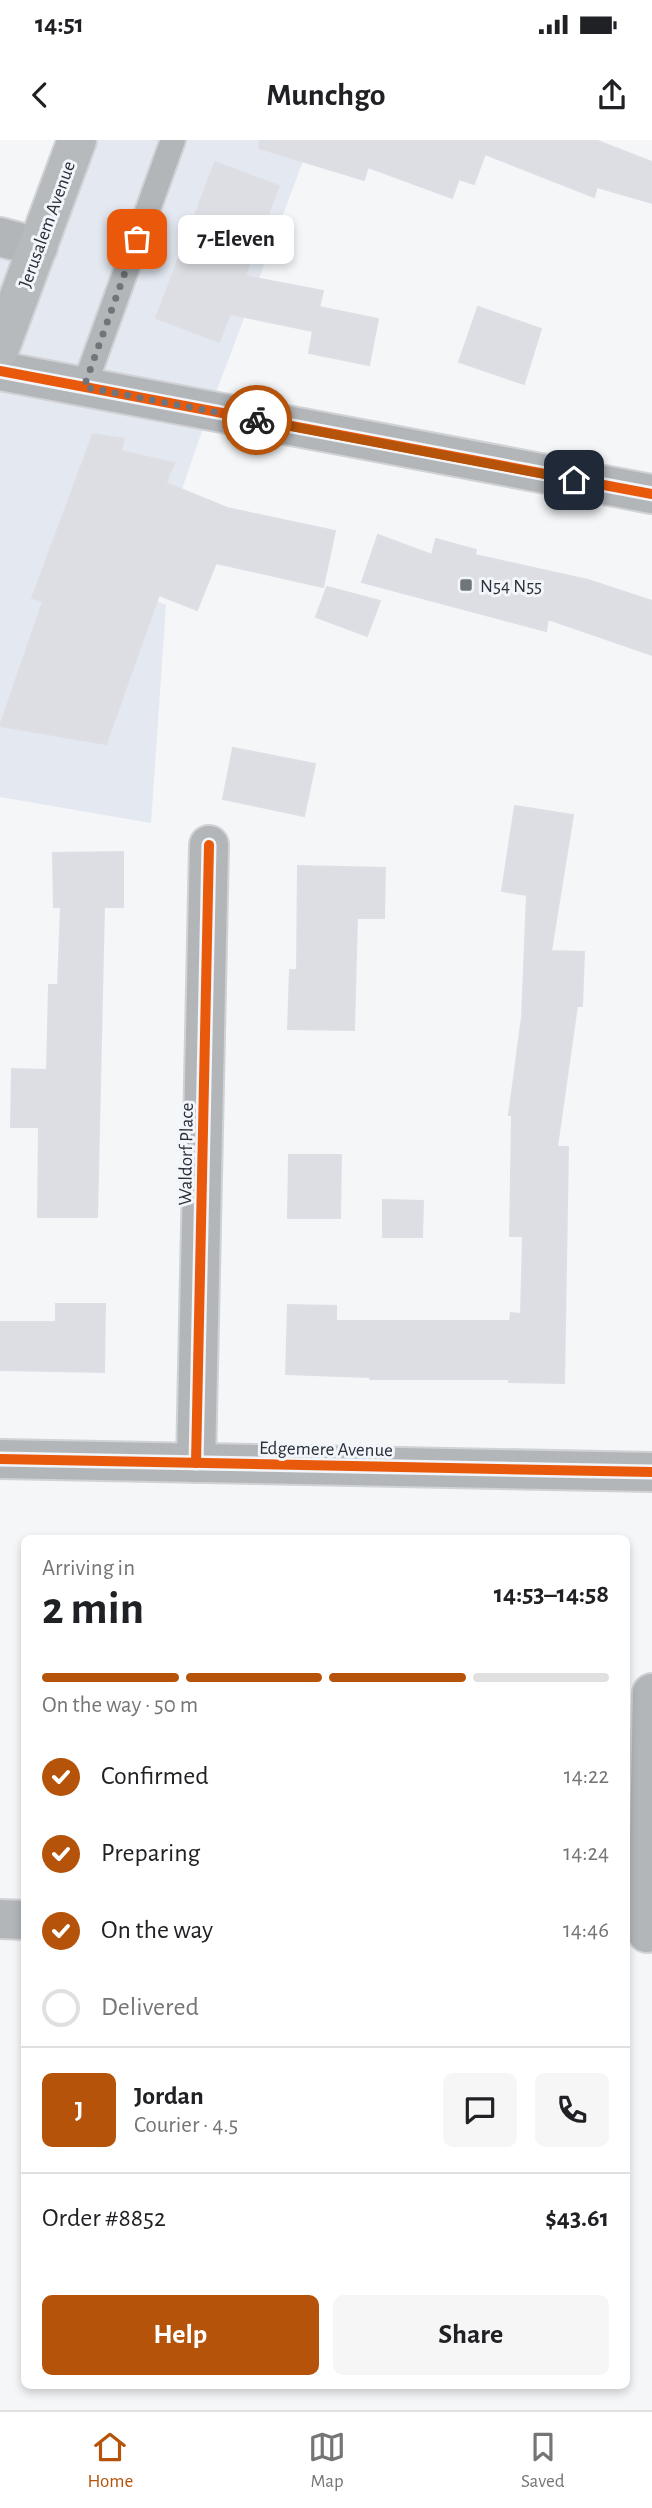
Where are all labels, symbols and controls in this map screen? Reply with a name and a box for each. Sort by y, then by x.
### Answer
text: 14:51 [35,11,84,37]
icon: back [21,76,59,114]
icon: share [593,76,631,114]
text: Munchgo [266,79,386,111]
street label: Jerusalem Avenue [16,159,79,290]
pin [107,209,167,269]
callout: 7-Eleven [179,214,294,264]
icon: bag [118,220,156,258]
text: 7-Eleven [197,228,275,251]
courier [222,385,292,455]
icon: bike [238,401,276,439]
pin [544,450,604,510]
icon: home [555,461,593,499]
marker: N54 N55 [458,577,474,593]
place label: N54 N55 [480,577,542,596]
street label: Waldorf Place [176,1102,197,1206]
street label: Edgemere Avenue [259,1439,393,1460]
text: Arriving in [42,1557,135,1580]
text: 14:53–14:58 [494,1581,609,1607]
text: 2 min [42,1586,144,1632]
text: On the way · 50 m [42,1694,198,1717]
icon: check [42,1758,80,1796]
text: Confirmed [101,1763,209,1789]
text: 14:22 [564,1765,609,1788]
icon: check [42,1835,80,1873]
text: Preparing [101,1840,200,1866]
text: 14:24 [563,1842,609,1865]
icon: check [42,1912,80,1950]
text: On the way [101,1917,213,1943]
text: 14:46 [563,1919,609,1942]
text: Delivered [101,1994,199,2020]
button: chat [443,2073,517,2147]
button: phone [535,2073,609,2147]
text: Jordan [134,2083,204,2109]
text: J [75,2097,83,2123]
text: Courier · 4.5 [134,2114,238,2137]
text: Order #8852 [42,2205,166,2231]
text: $43.61 [545,2205,609,2231]
button: Help [42,2295,319,2375]
button: Share [333,2295,609,2375]
tab: Home [87,2428,133,2493]
tab: Map [308,2428,346,2493]
tab: Saved [521,2428,565,2493]

